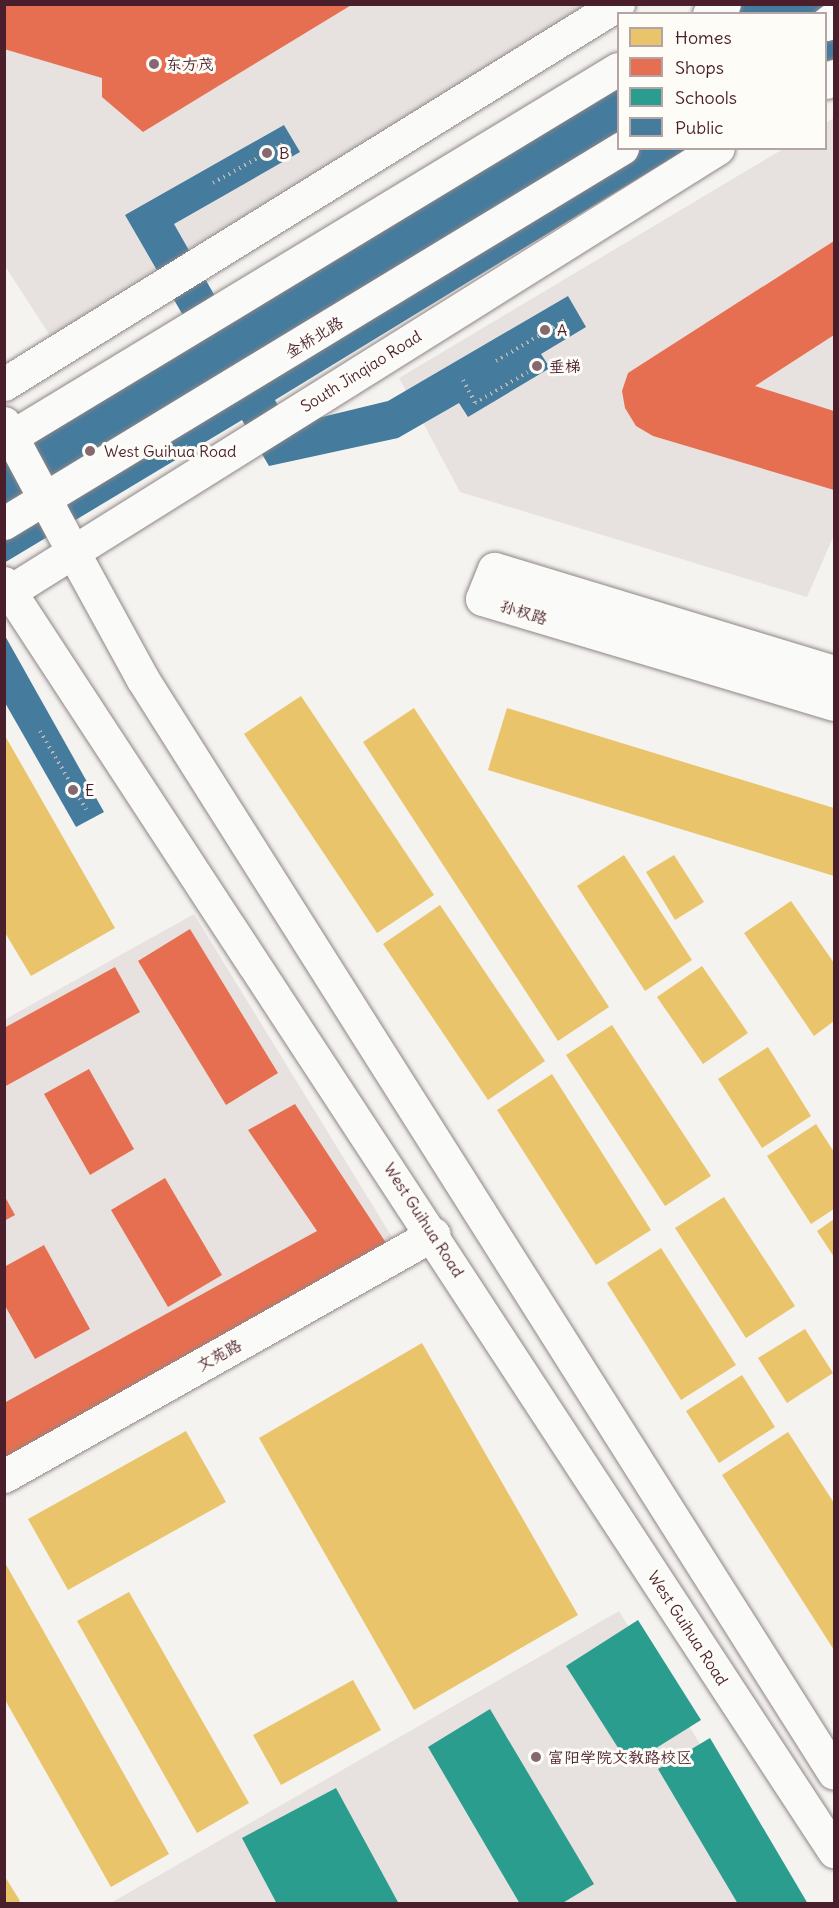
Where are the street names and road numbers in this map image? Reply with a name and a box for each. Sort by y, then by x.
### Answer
street label: 金桥北路 [282,312,346,362]
street label: South Jinqiao Road [297,326,425,416]
street label: 孙权路 [498,596,550,628]
street label: West Guihua Road [380,1159,468,1281]
street label: 文苑路 [193,1335,245,1375]
street label: West Guihua Road [644,1567,732,1689]

